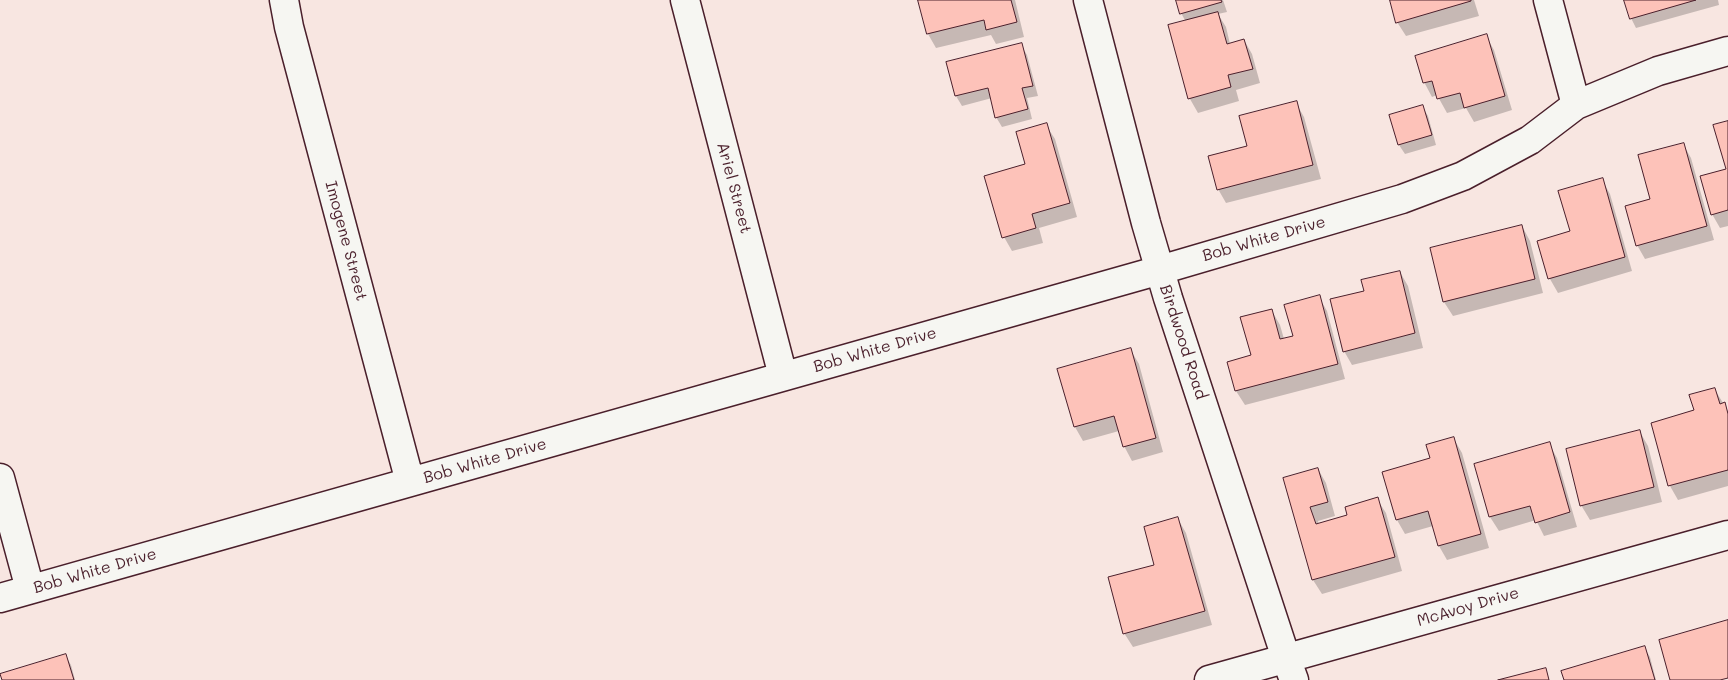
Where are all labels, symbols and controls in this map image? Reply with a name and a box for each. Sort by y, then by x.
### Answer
street label: Ariel Street [713,140,755,236]
street label: Imogene Street [321,179,371,303]
street label: Bob White Drive [1200,212,1328,266]
street label: Birdwood Road [1155,282,1211,402]
street label: Bob White Drive [811,323,939,377]
street label: Bob White Drive [421,434,549,488]
street label: Bob White Drive [31,544,159,598]
street label: McAvoy Drive [1415,583,1521,631]

